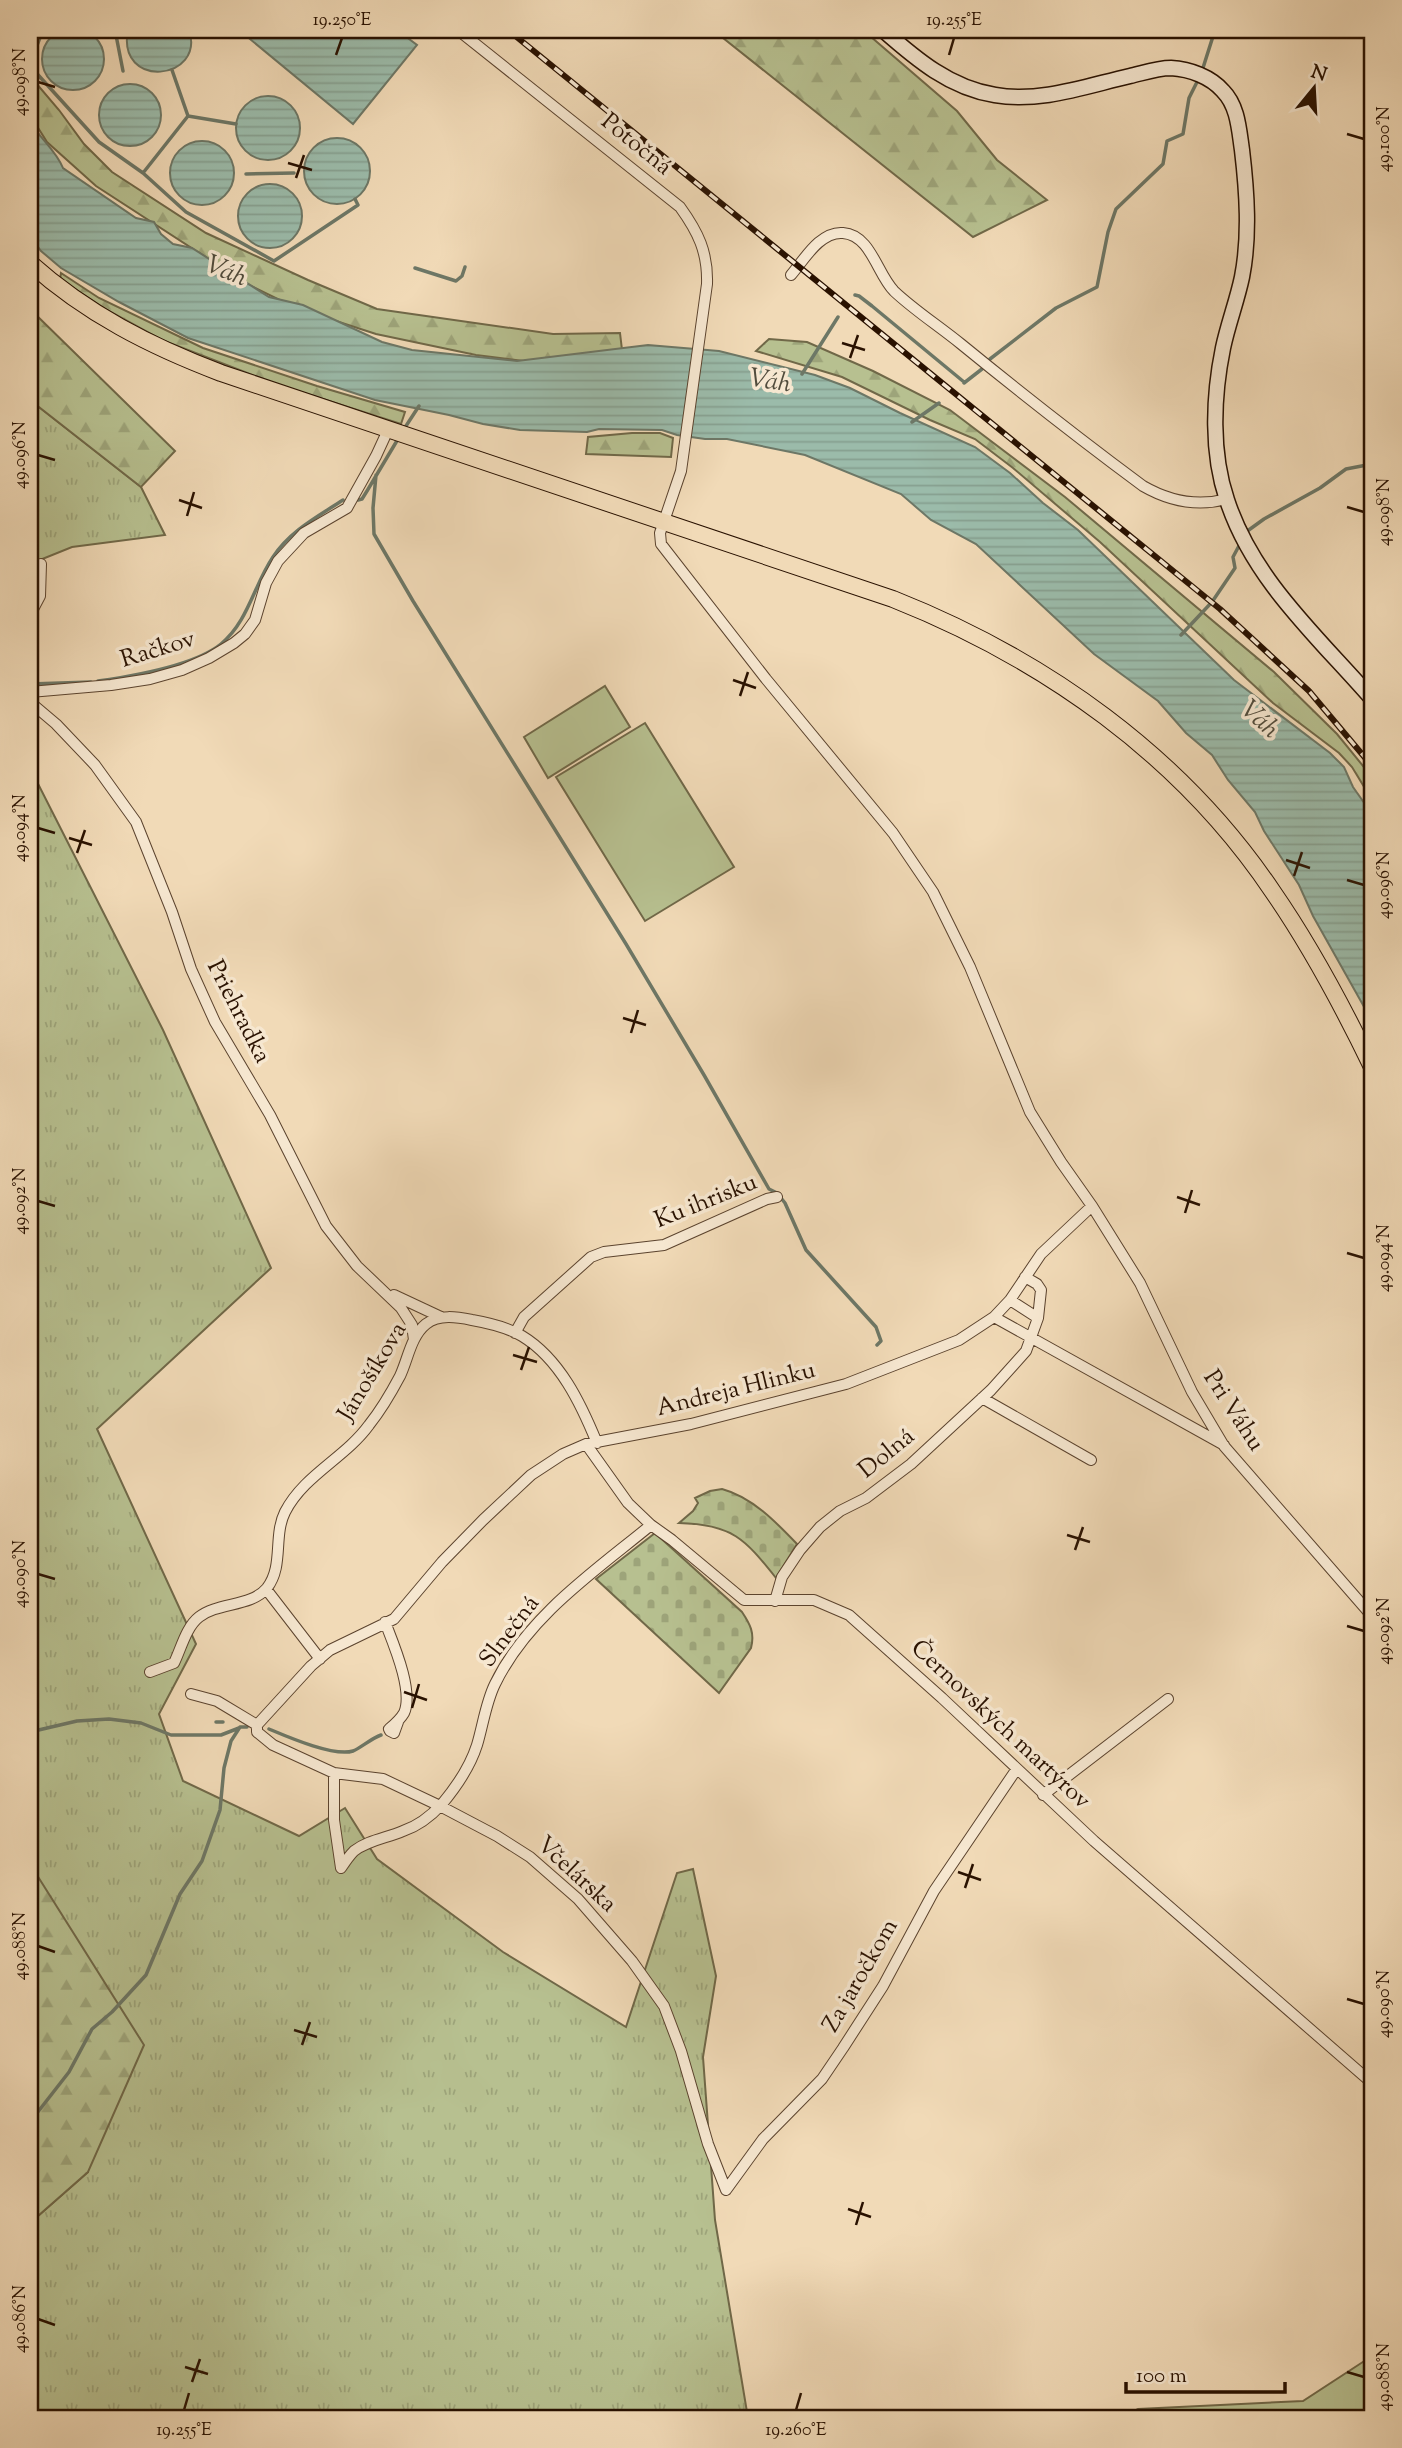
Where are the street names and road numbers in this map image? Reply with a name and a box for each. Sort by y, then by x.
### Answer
street label: Potočná [593,106,679,184]
street label: Račkov [117,622,200,677]
street label: Priehradka [198,955,278,1069]
street label: Ku ihrisku [650,1166,763,1238]
street label: Jánošíkova [329,1316,416,1430]
street label: Andreja Hlinku [653,1354,819,1426]
street label: Pri Váhu [1194,1364,1272,1458]
street label: Dolná [851,1421,923,1487]
street label: Slnečná [472,1589,548,1675]
street label: Černovských martýrov [902,1632,1098,1818]
street label: Včelárska [528,1829,624,1921]
street label: Za jaročkom [815,1913,907,2039]

